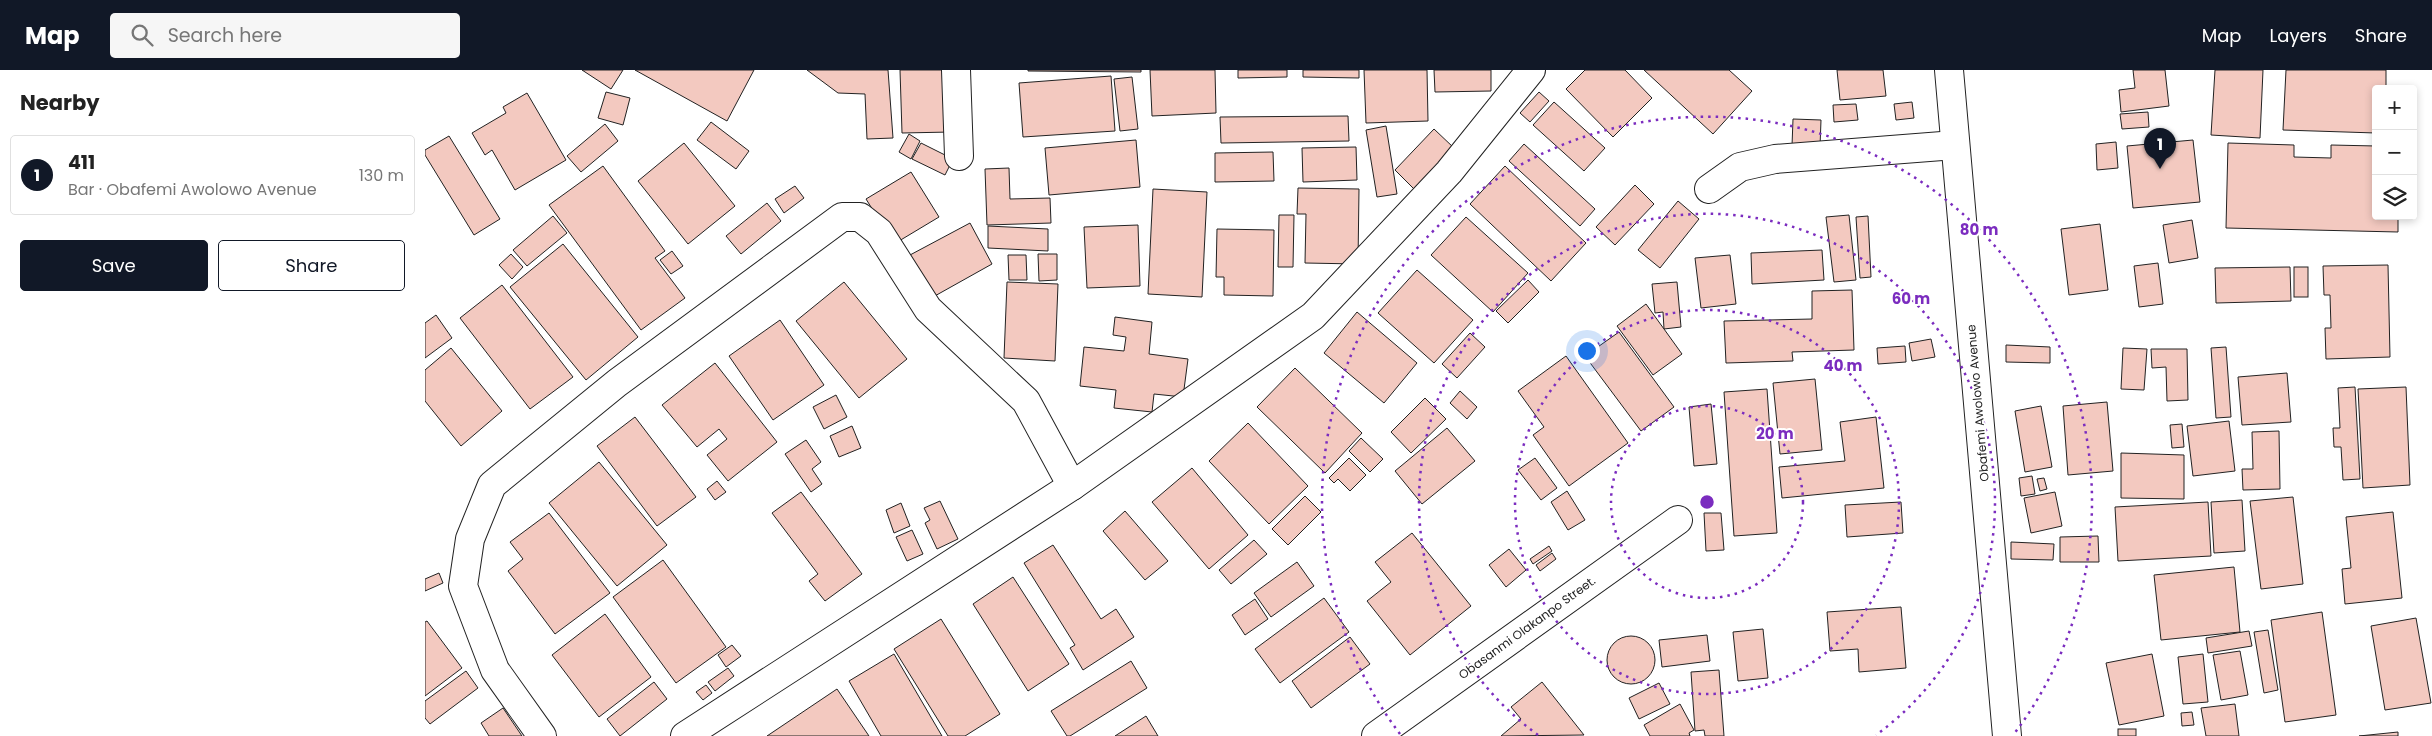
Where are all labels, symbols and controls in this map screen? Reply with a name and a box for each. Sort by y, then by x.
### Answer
search box [110,13,460,58]
text: Map [25,19,80,52]
icon: search [128,21,156,49]
text: Search here [168,22,282,49]
text: Map [2202,23,2242,48]
text: Layers [2270,23,2327,48]
text: Share [2355,23,2407,48]
map controls [2372,85,2417,220]
button: + [2372,85,2417,130]
text: Nearby [20,88,100,117]
pin: 1 [2144,128,2176,169]
button: − [2372,130,2417,175]
text: 411 [68,149,95,176]
text: 1 [34,164,40,187]
text: 130 m [359,164,404,187]
button: layers [2372,175,2417,220]
text: Bar · Obafemi Awolowo Avenue [68,178,317,201]
text: 80 m [1960,219,1998,240]
button: Save [20,240,208,291]
button: Share [218,240,405,291]
text: 60 m [1892,288,1930,309]
street label: Obafemi Awolowo Avenue [1962,324,1993,482]
your location [1574,338,1600,364]
text: 40 m [1823,355,1863,376]
text: 20 m [1756,423,1794,444]
centre of rings [1698,493,1716,511]
street label: Obasanmi Olakanpo Street. [1455,572,1599,683]

